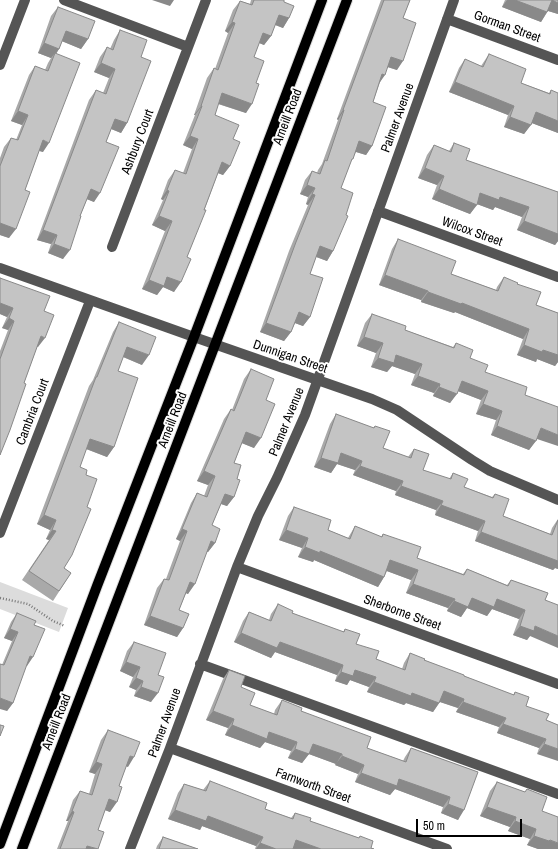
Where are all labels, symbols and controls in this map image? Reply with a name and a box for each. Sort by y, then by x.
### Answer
street label: Gorman Street [471,8,543,46]
street label: Palmer Avenue [378,81,418,155]
street label: Arneill Road [270,87,306,147]
street label: Ashbury Court [119,107,157,177]
street label: Wilcox Street [440,214,504,250]
street label: Dunnigan Street [251,337,329,377]
street label: Cambria Court [13,377,53,447]
street label: Palmer Avenue [266,385,308,459]
street label: Arneill Road [155,390,191,450]
street label: Sherborne Street [361,592,443,634]
street label: Palmer Avenue [145,686,185,760]
street label: Arneill Road [39,692,75,752]
street label: Farnworth Street [273,765,353,807]
scale bar [418,811,524,837]
text: 50 m [423,818,445,834]

